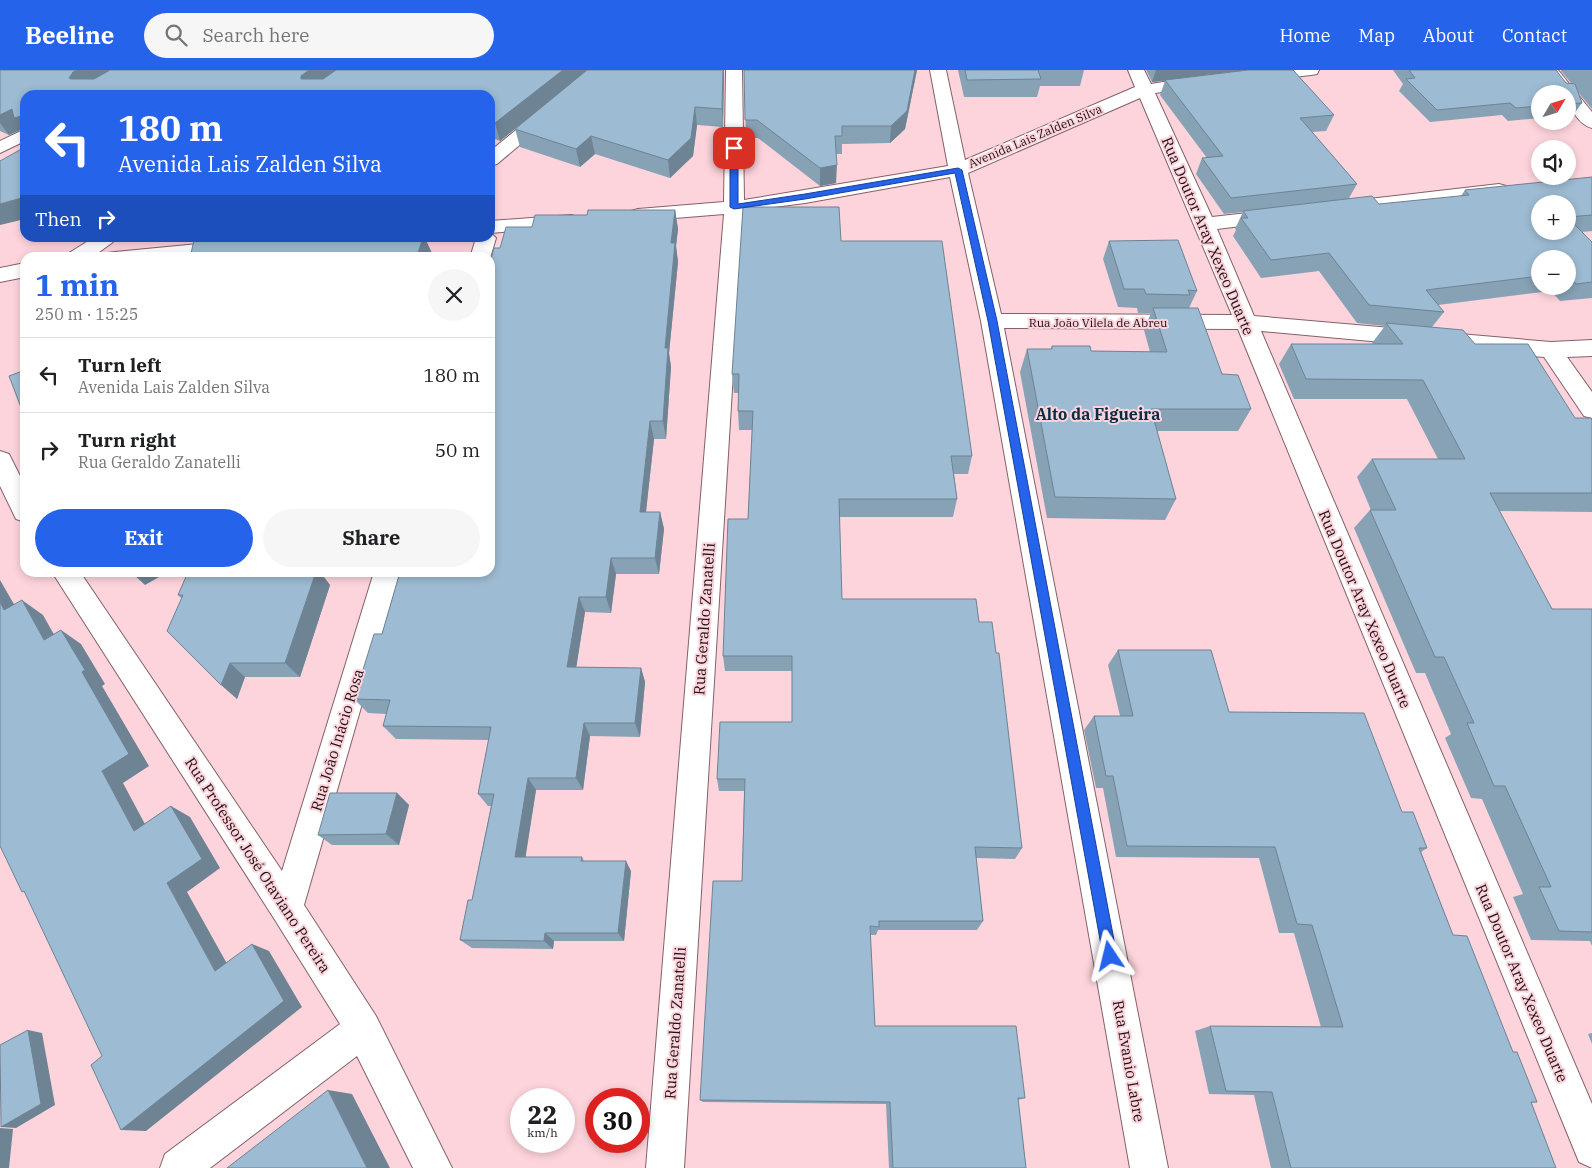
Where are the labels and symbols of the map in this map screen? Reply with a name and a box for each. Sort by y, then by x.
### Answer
north arrow [1531,85,1576,130]
street label: Avenida Lais Zalden Silva [966,101,1105,171]
pin [713,127,755,169]
street label: Rua Doutor Aray Xexeo Duarte [1158,134,1258,338]
street label: Rua João Vilela de Abreu [1029,315,1168,330]
district label: Alto da Figueira [1036,404,1160,424]
street label: Rua Doutor Aray Xexeo Duarte [1315,507,1415,711]
street label: Rua Geraldo Zanatelli [689,542,719,696]
street label: Rua João Inácio Rosa [306,667,368,813]
street label: Rua Professor José Otaviano Pereira [181,754,335,976]
street label: Rua Doutor Aray Xexeo Duarte [1472,881,1572,1085]
position arrow [1083,929,1135,981]
street label: Rua Geraldo Zanatelli [660,946,690,1100]
street label: Rua Evanio Labre [1109,999,1149,1123]
speed limit sign: 30 [585,1088,650,1153]

